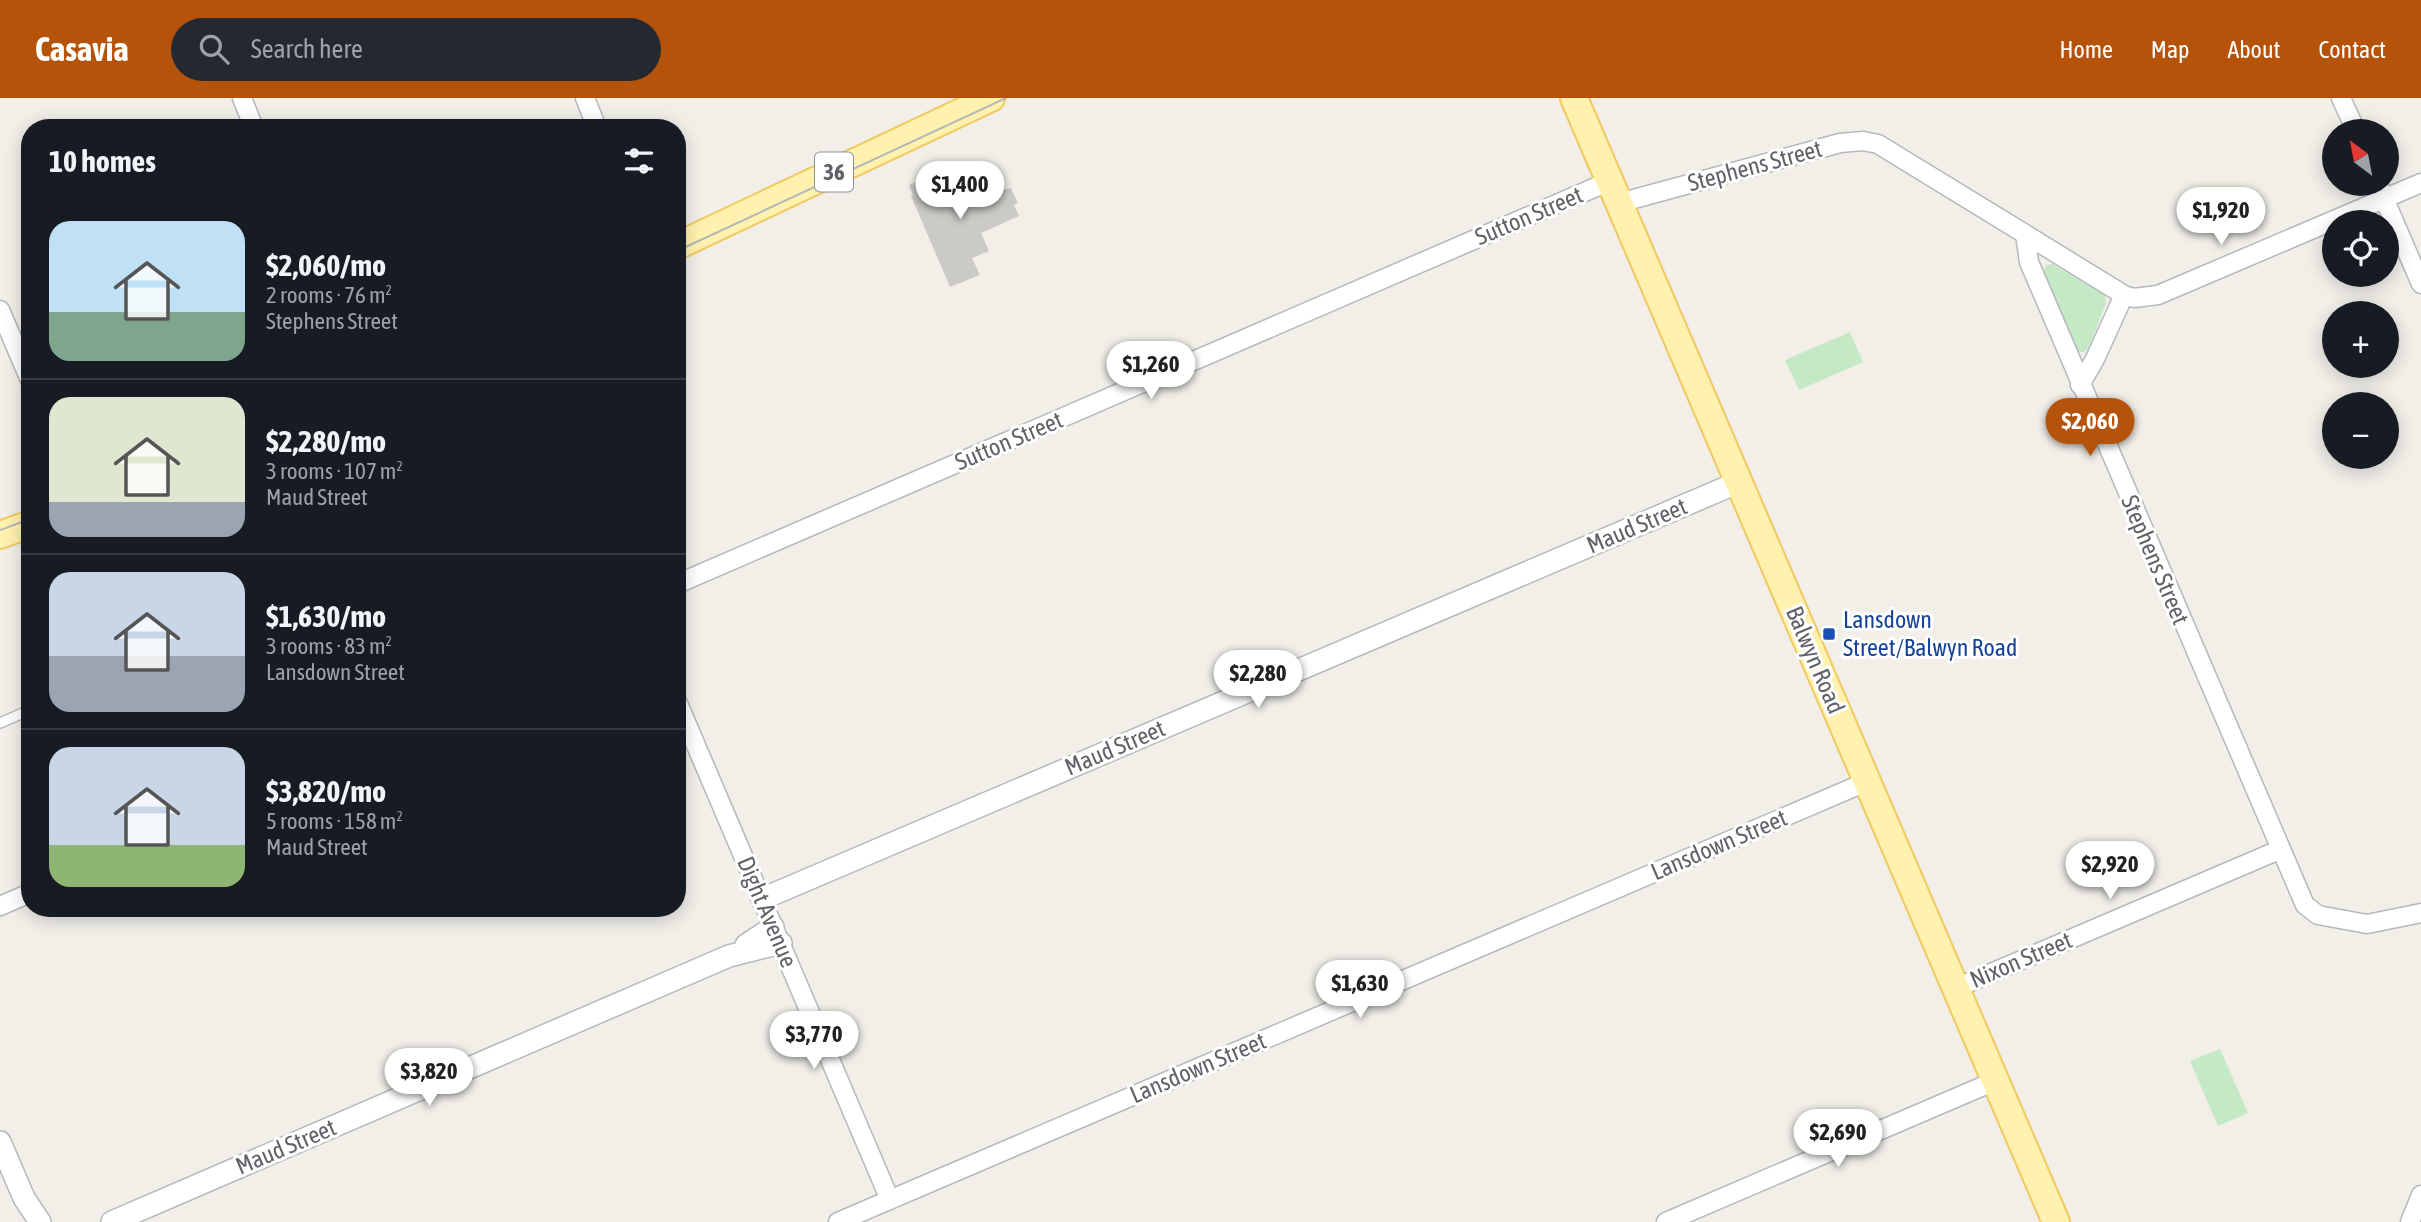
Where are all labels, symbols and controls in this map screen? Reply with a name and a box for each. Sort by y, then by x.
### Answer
search box [171,18,661,81]
text: Casavia [35,30,129,68]
icon: search [195,30,233,68]
text: Search here [251,34,363,64]
text: Home [2059,36,2113,63]
text: Map [2151,36,2189,63]
text: About [2227,36,2280,63]
text: Contact [2318,36,2386,63]
north arrow [2322,119,2399,196]
map controls [2322,119,2399,469]
street label: Stephens Street [1685,135,1825,196]
icon: filters [620,142,658,180]
text: 10 homes [49,144,156,178]
road number: 36 [815,152,853,192]
pin: $1,400 [903,162,1017,221]
text: $1,400 [932,171,989,197]
street label: Sutton Street [1471,181,1587,250]
pin: $1,920 [2164,188,2278,247]
text: $1,920 [2193,197,2250,223]
button: locate [2322,210,2399,287]
text: $2,060/mo [266,248,386,282]
icon: home [105,249,189,333]
text: 2 rooms · 76 m² [266,282,392,308]
button: + [2322,301,2399,378]
text: Stephens Street [266,308,398,334]
pin: $1,260 [1094,342,1208,401]
text: $1,260 [1123,351,1180,377]
button: − [2322,392,2399,469]
pin: $2,060 [2033,398,2147,458]
street label: Sutton Street [951,406,1067,475]
text: $2,060 [2062,408,2119,434]
text: $2,280/mo [266,424,386,458]
icon: home [105,425,189,509]
text: 3 rooms · 107 m² [266,458,403,484]
text: Maud Street [266,484,368,510]
street label: Stephens Street [2116,491,2195,628]
street label: Maud Street [1583,492,1691,559]
text: $1,630/mo [266,599,386,633]
icon: home [105,600,189,684]
street label: Balwyn Road [1781,602,1850,717]
place label: Lansdown Street/Balwyn Road [1843,606,2017,661]
marker: Lansdown Street/Balwyn Road [1821,626,1837,642]
text: 3 rooms · 83 m² [266,633,392,659]
pin: $2,280 [1201,650,1315,710]
text: Lansdown Street [266,659,405,685]
text: $2,280 [1230,660,1287,686]
street label: Maud Street [1061,714,1169,781]
text: $3,820/mo [266,774,386,808]
icon: home [105,775,189,859]
street label: Lansdown Street [1647,804,1791,885]
text: 5 rooms · 158 m² [266,808,403,834]
text: Maud Street [266,834,368,860]
pin: $2,920 [2053,842,2167,901]
text: $2,920 [2082,851,2139,877]
street label: Dight Avenue [732,852,803,971]
street label: Nixon Street [1966,926,2076,993]
pin: $1,630 [1303,960,1417,1020]
text: $1,630 [1332,970,1389,996]
pin: $3,770 [757,1012,871,1071]
text: $3,770 [786,1021,843,1047]
street label: Lansdown Street [1126,1027,1270,1108]
pin: $3,820 [372,1048,486,1108]
text: $3,820 [401,1058,458,1084]
pin: $2,690 [1781,1110,1895,1169]
street label: Maud Street [232,1113,340,1180]
text: $2,690 [1810,1119,1867,1145]

